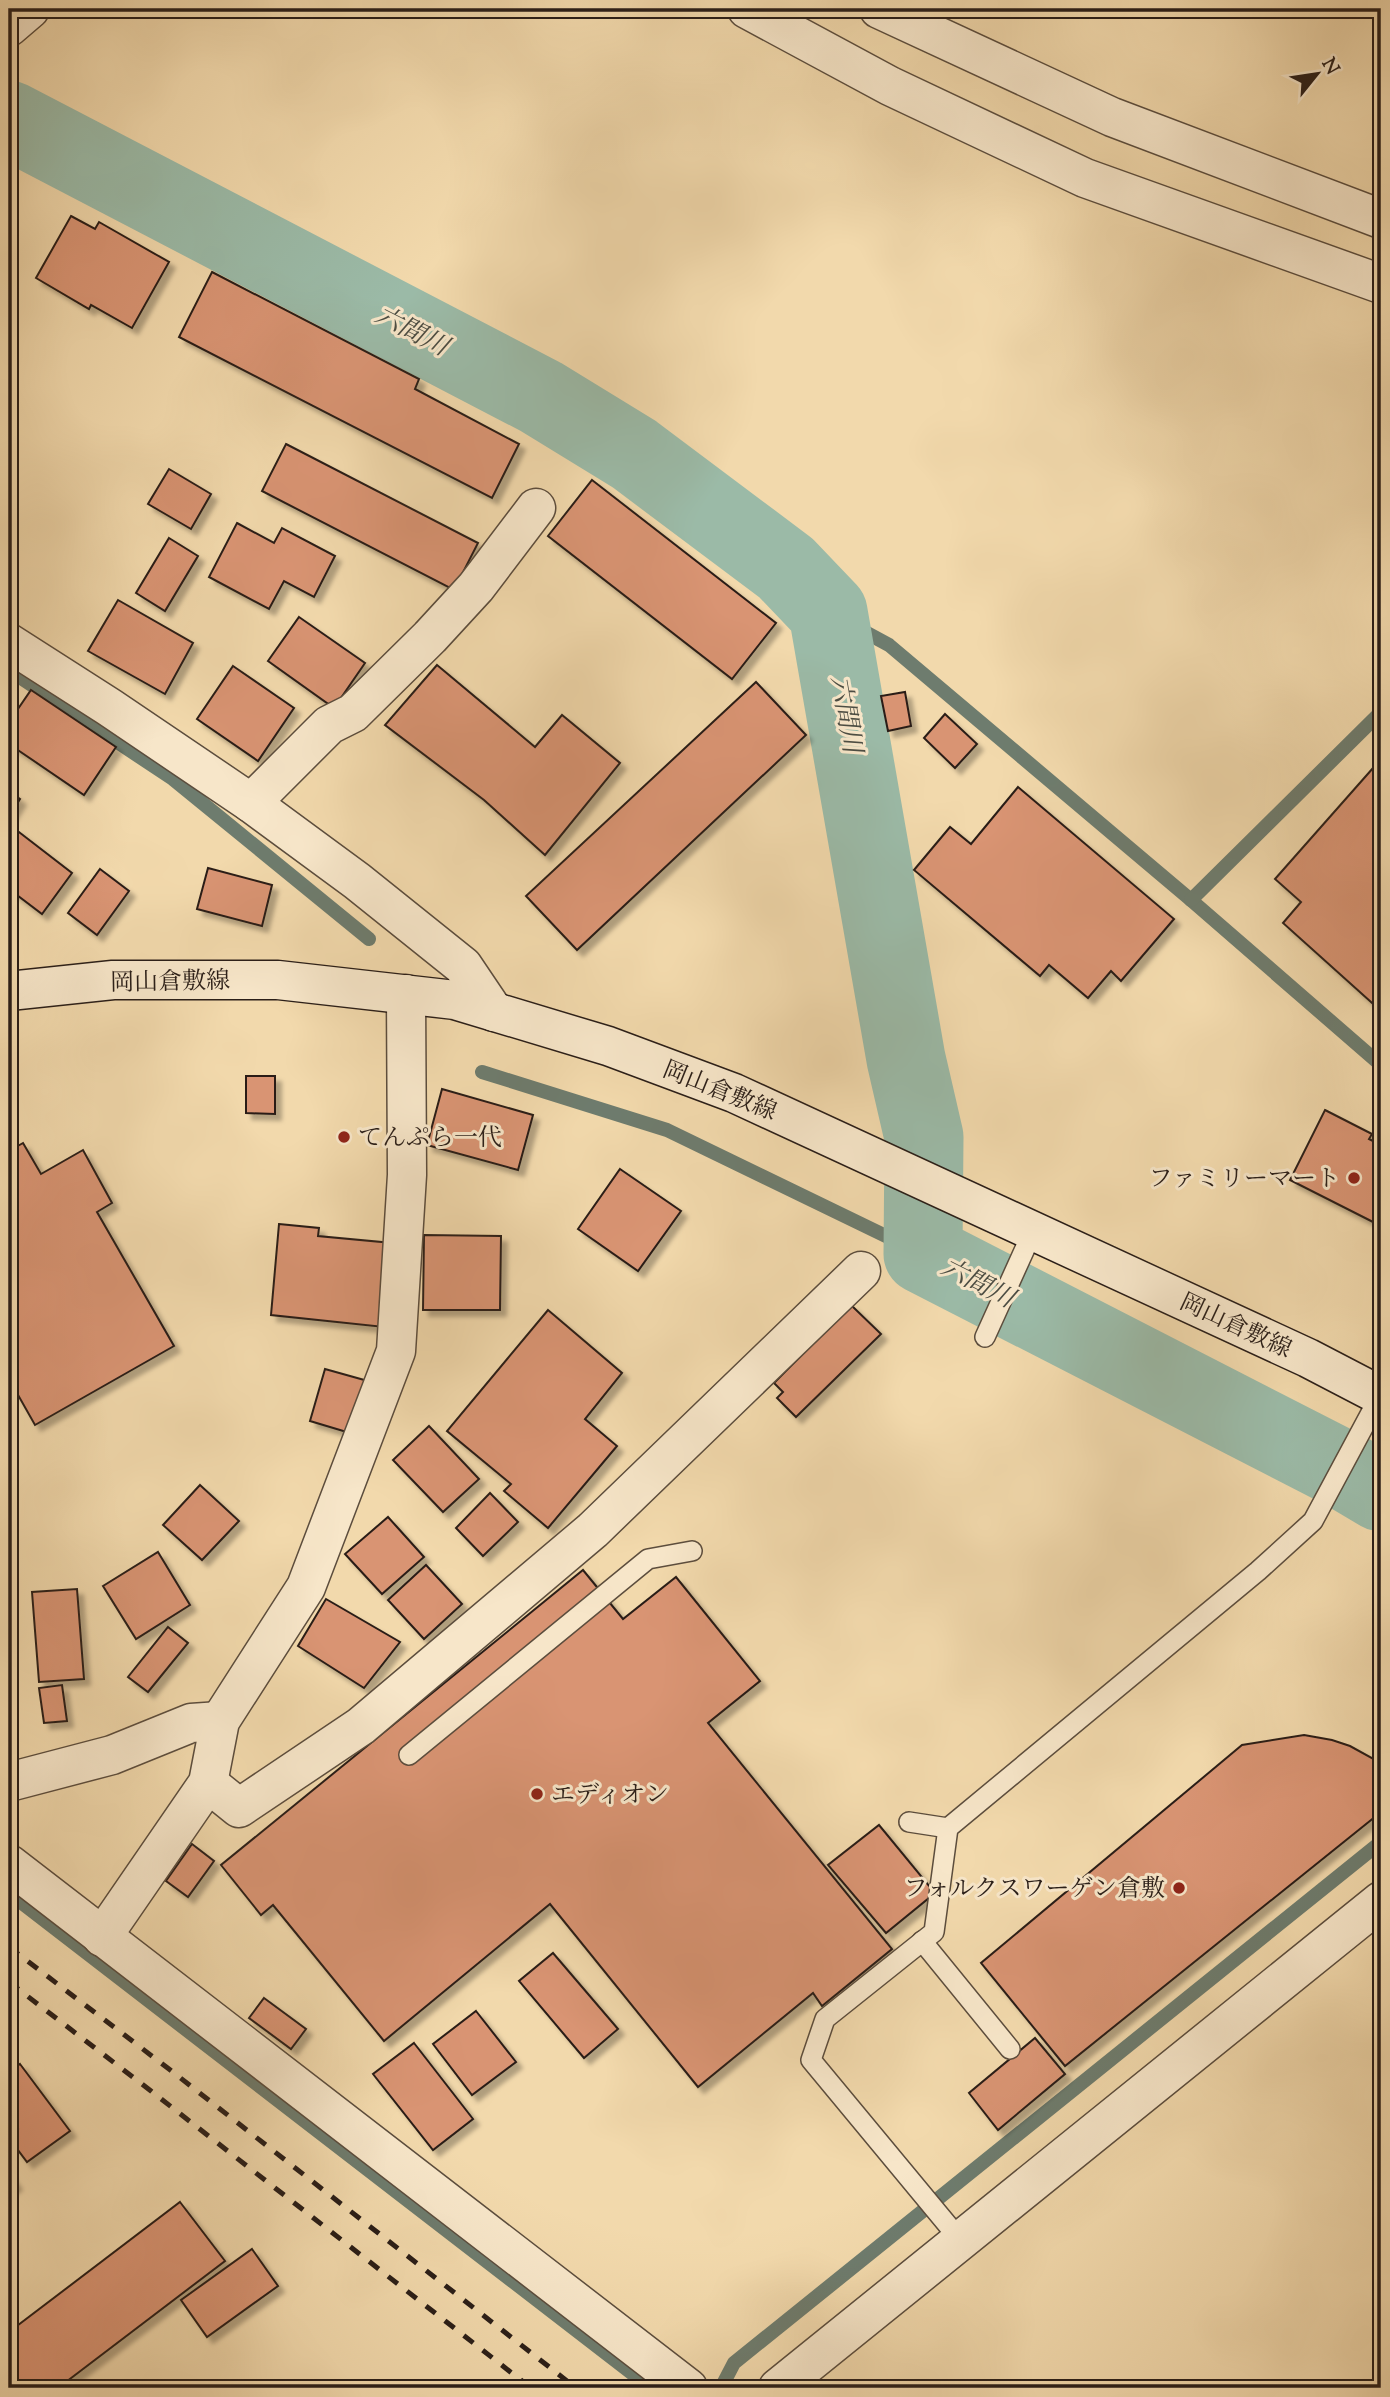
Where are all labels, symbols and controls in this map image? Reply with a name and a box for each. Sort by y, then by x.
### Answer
north arrow [1282,38,1352,108]
text: N [1314,53,1345,80]
water label: 六間川 [368,298,457,368]
water label: 六間川 [820,673,870,759]
street label: 岡山倉敷線 [110,965,230,1001]
street label: 岡山倉敷線 [657,1054,781,1130]
place label: てんぷら一代 [358,1122,502,1156]
marker: てんぷら一代 [336,1129,352,1145]
place label: ファミリーマート [1148,1163,1340,1197]
marker: ファミリーマート [1346,1170,1362,1186]
water label: 六間川 [934,1250,1023,1320]
street label: 岡山倉敷線 [1174,1286,1297,1368]
place label: エディオン [551,1779,669,1813]
marker: エディオン [529,1786,545,1802]
place label: フォルクスワーゲン倉敷 [903,1873,1165,1907]
marker: フォルクスワーゲン倉敷 [1171,1880,1187,1896]

